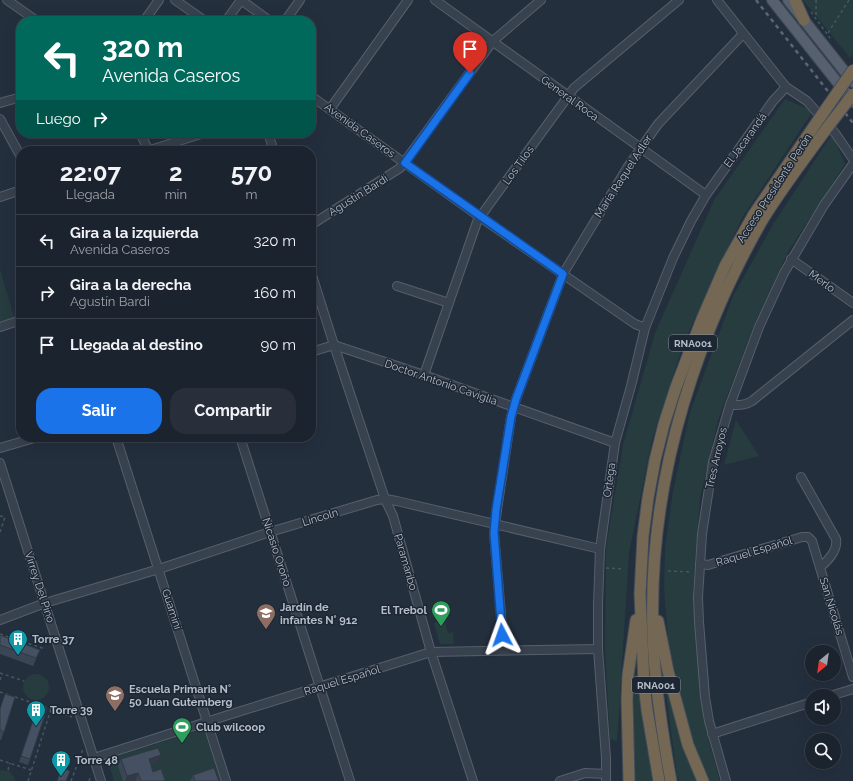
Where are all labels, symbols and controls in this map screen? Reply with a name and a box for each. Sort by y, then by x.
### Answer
text: 320 m [102,31,183,64]
icon: left [36,32,88,84]
pin [453,32,487,73]
icon: arrive [459,38,481,60]
text: Avenida Caseros [102,65,240,86]
street label: General Roca [538,73,601,124]
street label: Avenida Caseros [322,100,398,161]
icon: right [89,108,111,130]
text: Luego [36,110,81,128]
street label: El Jacarandá [721,111,770,170]
street label: Acceso Presidente Perón [734,131,815,245]
street label: María Raquel Adler [592,132,655,220]
street label: Los Tilos [500,143,537,187]
text: 22:07 [60,158,121,187]
text: 2 [169,158,183,187]
text: 570 [231,158,272,187]
street label: Agustín Bardi [326,172,390,219]
text: Llegada [66,187,115,202]
text: min [165,187,187,202]
text: m [246,187,257,202]
text: Gira a la izquierda [70,224,199,242]
icon: left [36,230,58,252]
text: 320 m [253,232,296,250]
text: Avenida Caseros [70,242,170,257]
street label: Merlo [806,267,838,296]
text: Gira a la derecha [70,276,191,294]
icon: right [36,282,58,304]
text: 160 m [254,284,296,302]
text: Agustín Bardi [70,294,150,309]
icon: arrive [36,334,58,356]
road number: RNA001 [669,335,717,351]
text: Llegada al destino [70,336,203,354]
text: 90 m [260,336,296,354]
street label: Doctor Antonio Caviglia [383,357,499,408]
button: Salir [36,388,162,434]
button: Compartir [170,388,296,434]
street label: Tres Arroyos [703,426,730,490]
street label: Ortega [601,462,618,498]
street label: Lincoln [300,506,340,529]
street label: Nicasio Oroño [259,516,294,589]
street label: Paramaribo [391,532,420,592]
street label: Raquel Español [714,534,794,569]
street label: Virrey Del Pino [22,550,57,625]
street label: San Nicolás [817,576,846,637]
street label: Guaminí [159,587,184,632]
sports icon: El Trebol [430,599,452,627]
place label: Jardín de infantes N° 912 [280,601,358,627]
school or university icon: Jardín de infantes N° 912 [255,602,277,630]
place label: El Trebol [381,604,427,617]
position arrow [481,614,523,656]
building icon: Torre 37 [7,628,29,656]
place label: Torre 37 [32,633,75,646]
north arrow [805,645,841,681]
map controls [805,645,841,769]
street label: Raquel Español [302,663,382,698]
road number: RNA001 [632,677,680,693]
place label: Escuela Primaria N° 50 Juan Gutemberg [129,683,232,709]
school or university icon: Escuela Primaria N° 50 Juan Gutemberg [104,684,126,712]
button: sound [805,689,841,725]
building icon: Torre 39 [25,699,47,727]
place label: Torre 39 [50,704,93,717]
sports icon: Club wilcoop [171,716,193,744]
place label: Club wilcoop [196,721,265,734]
button: search [805,733,841,769]
building icon: Torre 48 [50,749,72,777]
place label: Torre 48 [75,754,118,767]

